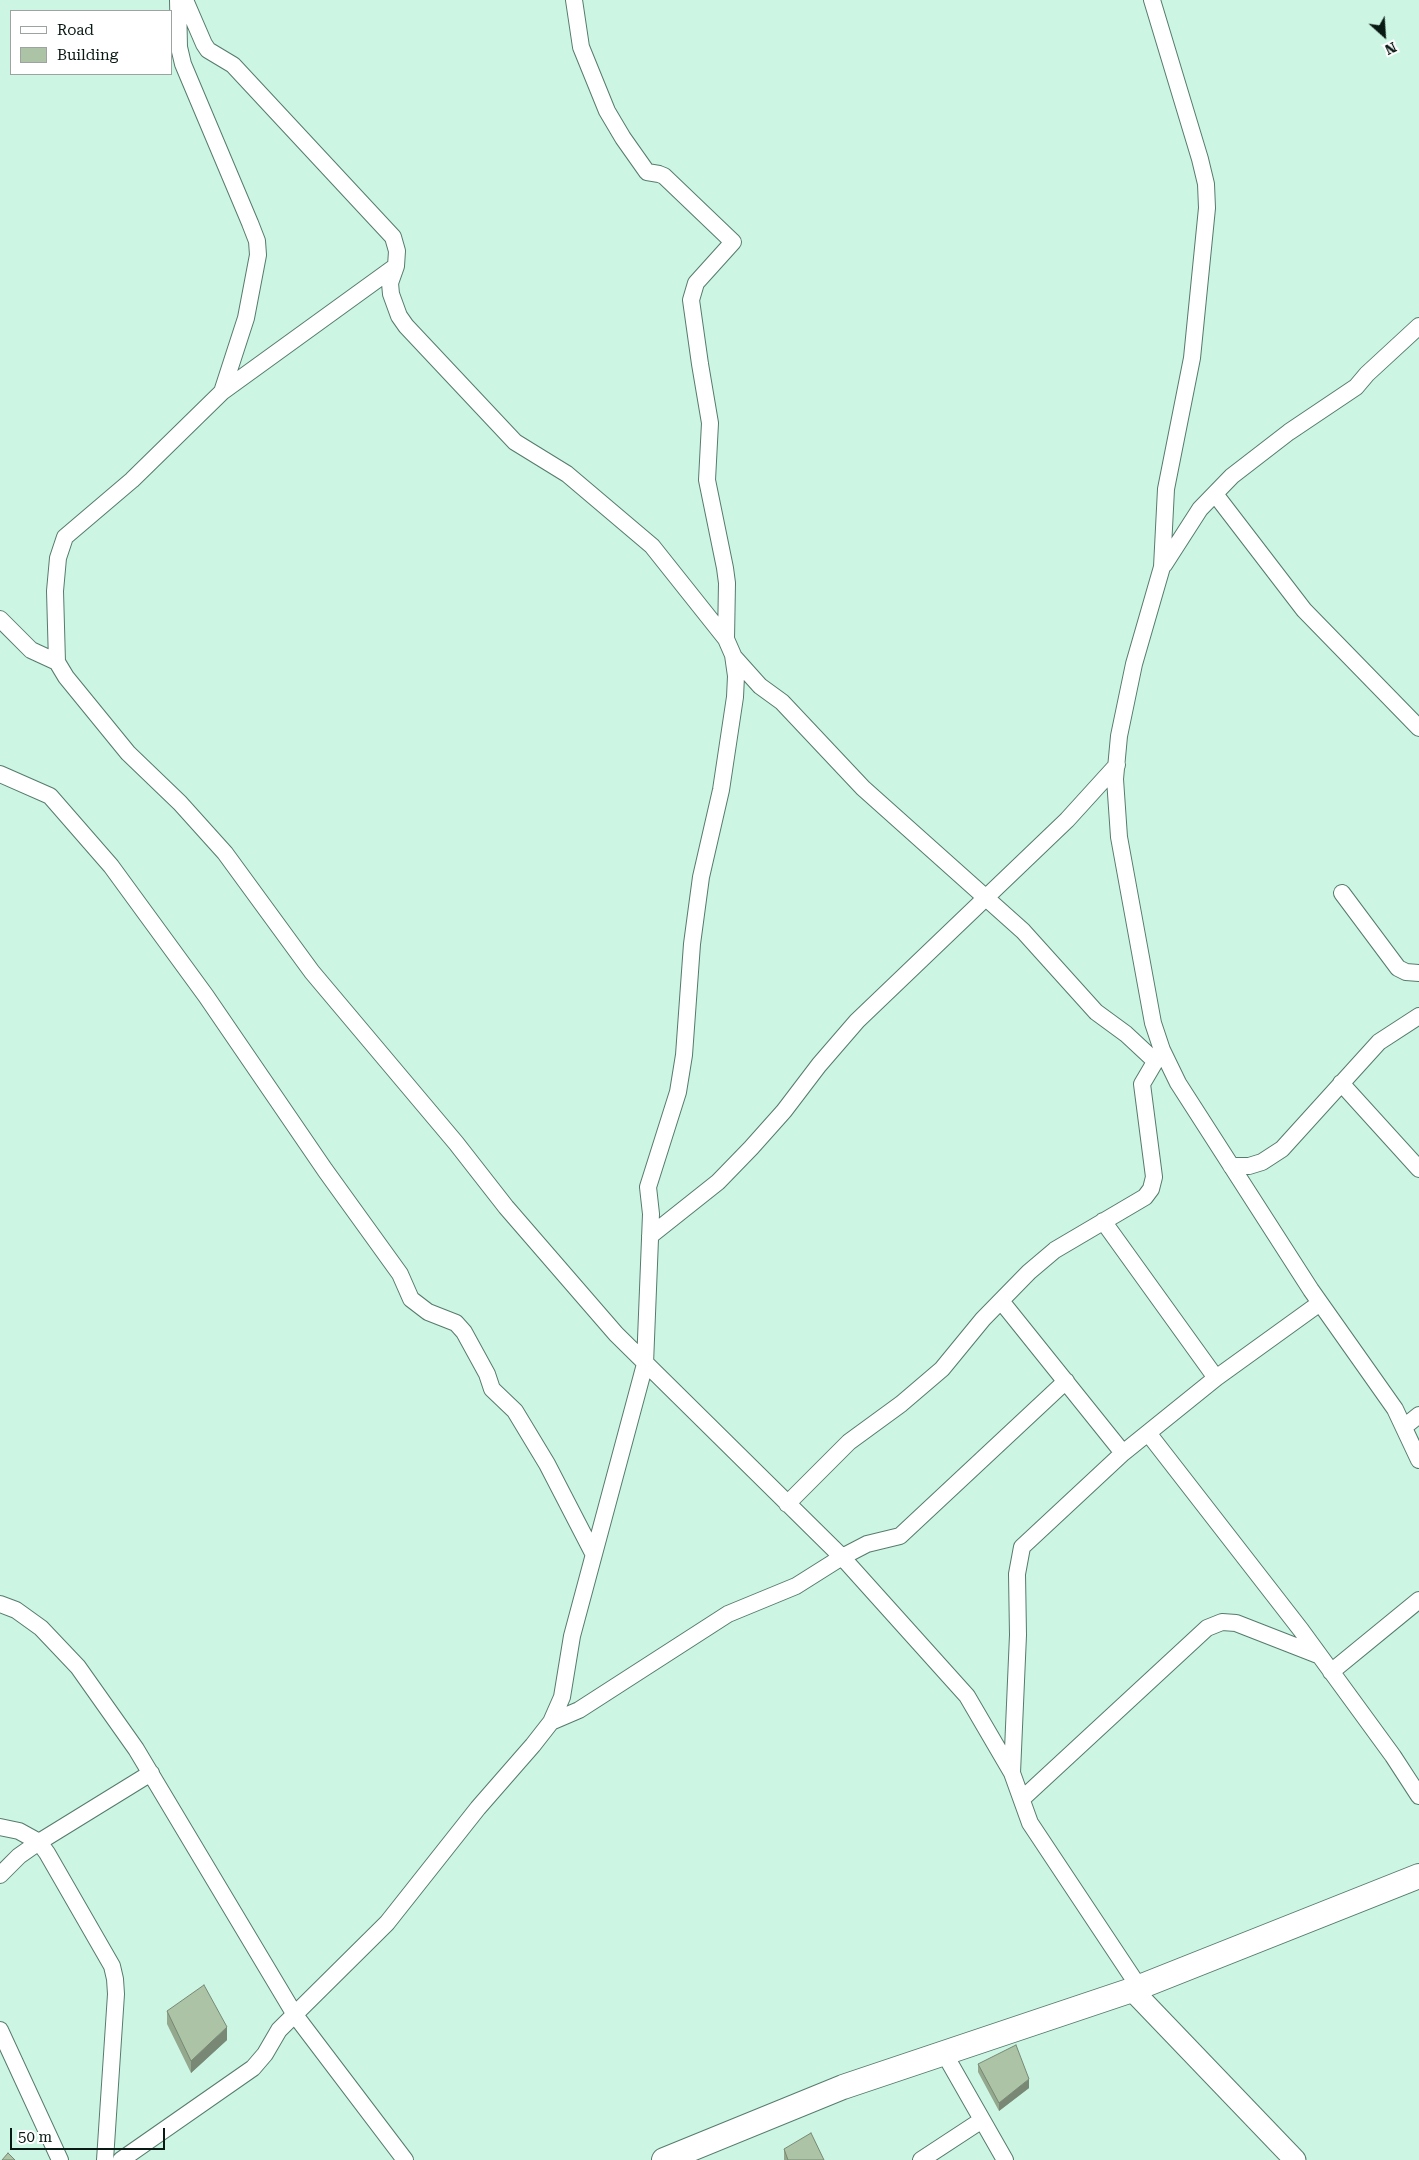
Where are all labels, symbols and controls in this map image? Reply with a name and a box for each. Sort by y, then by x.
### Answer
legend [10,10,172,75]
north arrow [1359,10,1409,60]
text: Road [57,21,94,39]
text: N [1382,39,1399,58]
text: Building [57,46,118,64]
scale bar [12,2118,168,2150]
text: 50 m [18,2128,52,2146]

